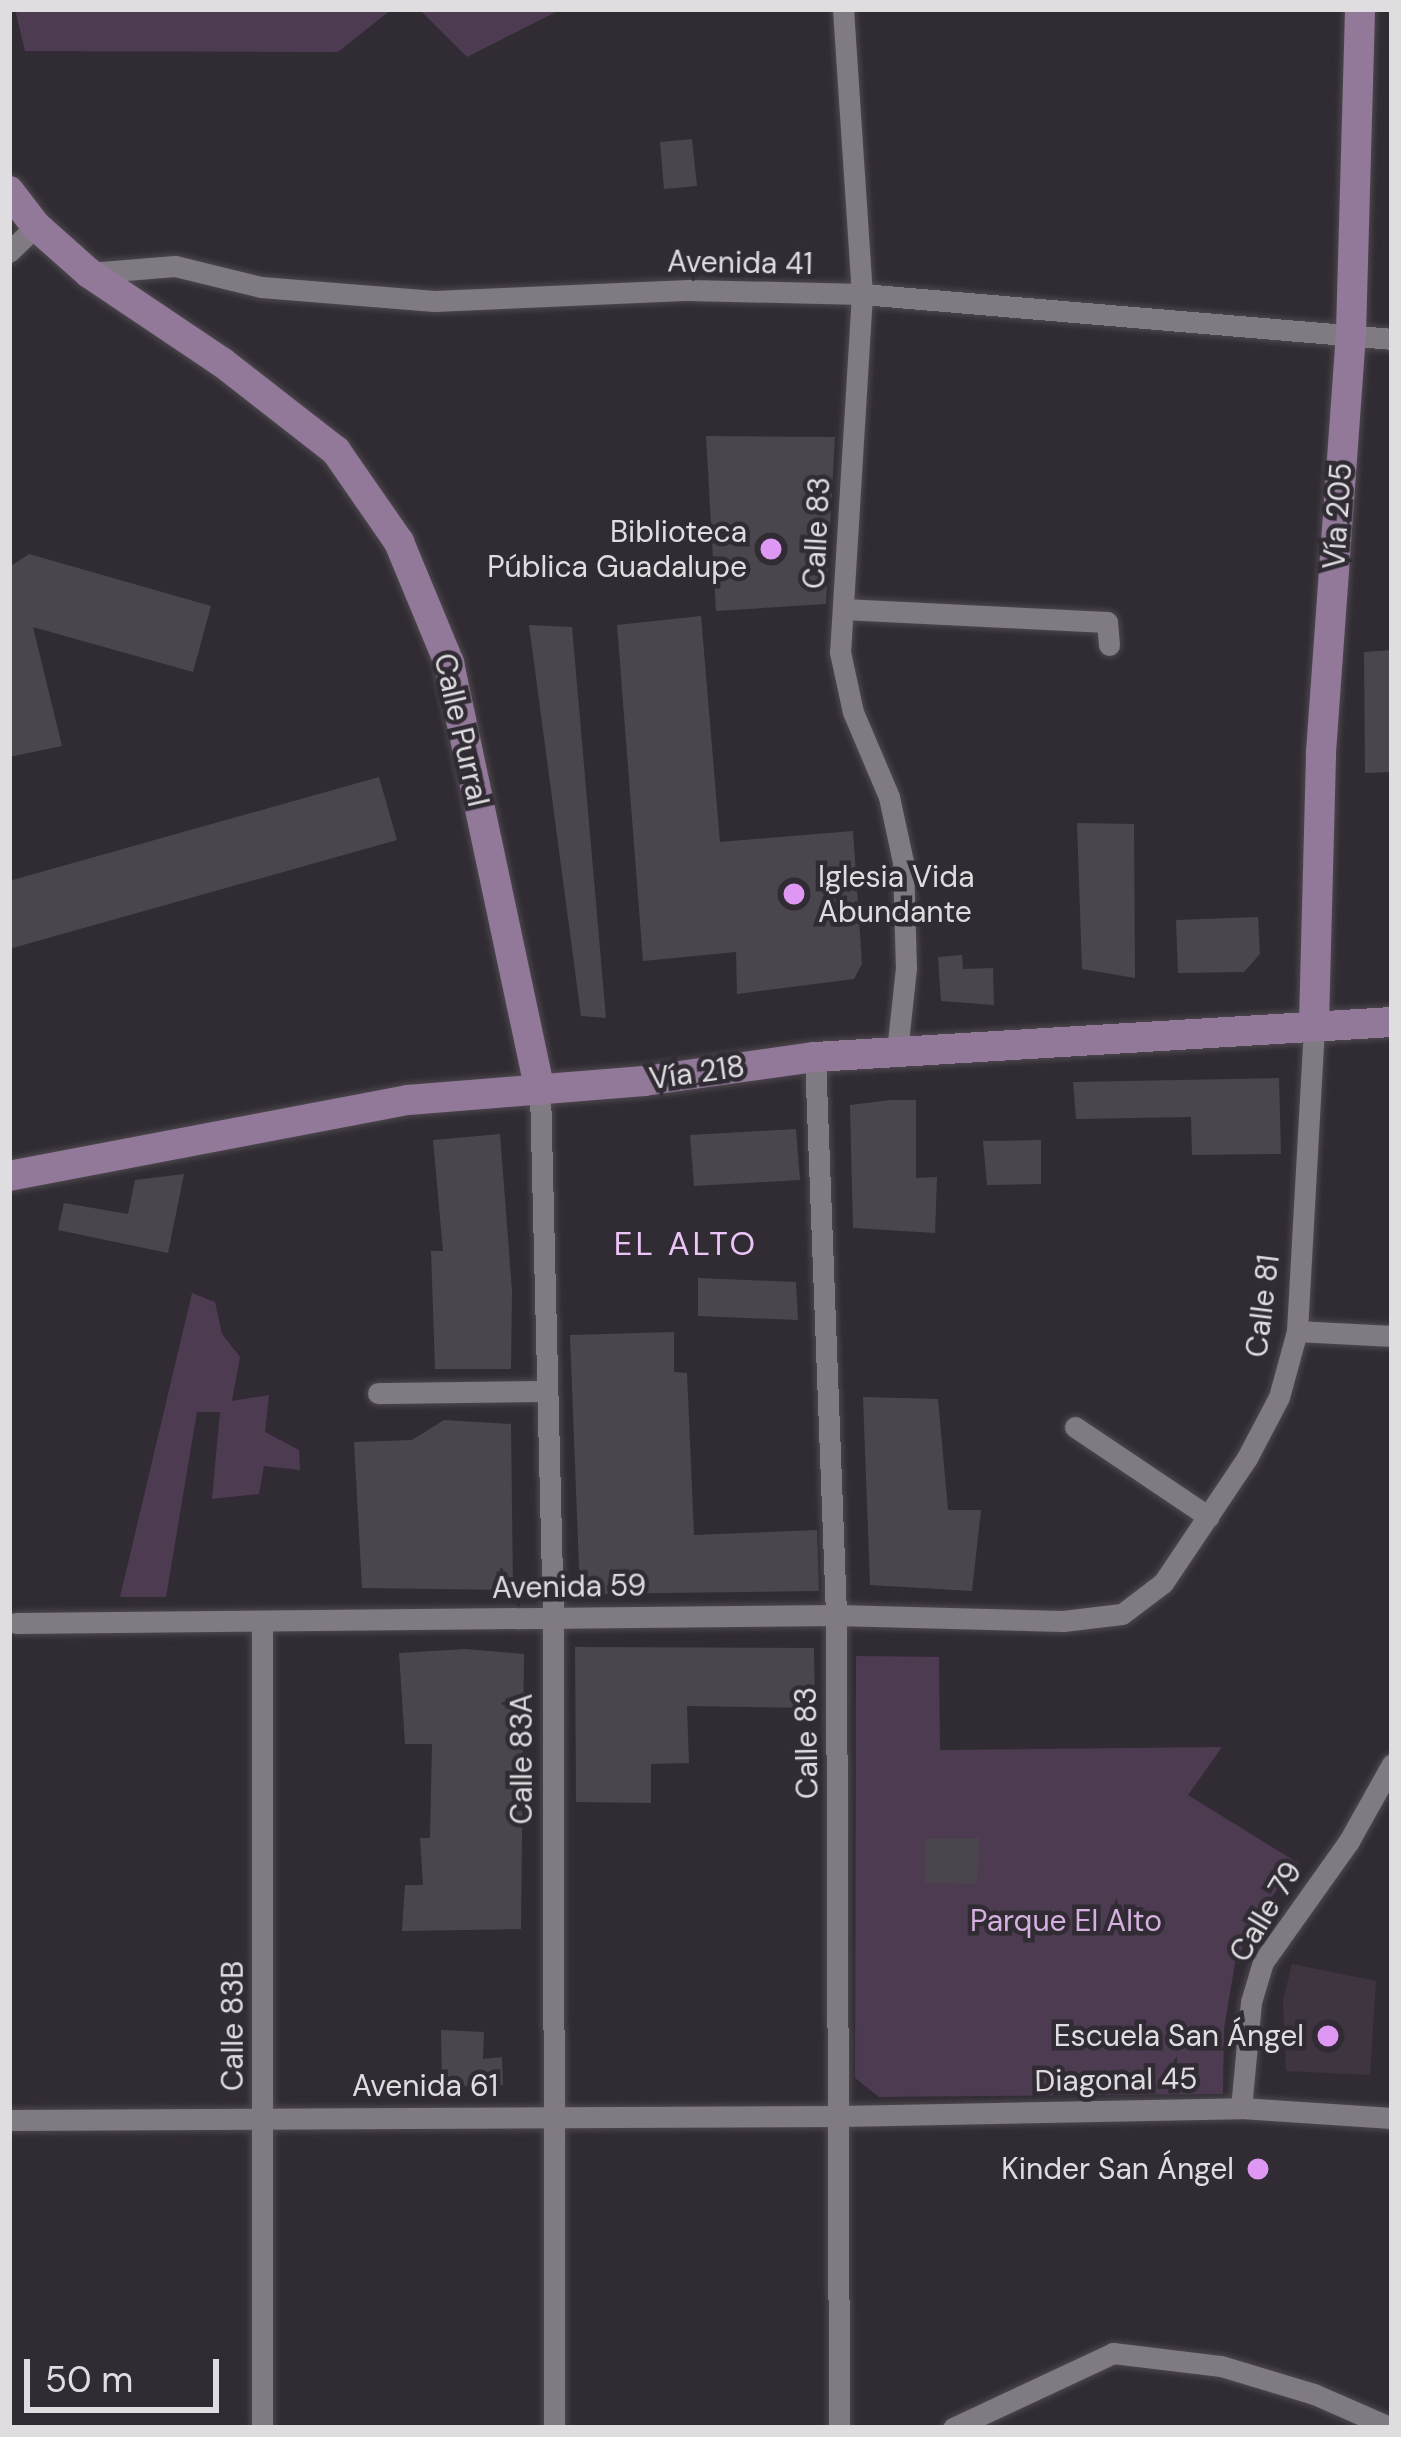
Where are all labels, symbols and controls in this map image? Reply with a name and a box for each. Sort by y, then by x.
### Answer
street label: Avenida 41 [667,244,813,282]
street label: Vía 205 [1316,461,1360,571]
street label: Calle 83 [796,476,838,590]
place label: Biblioteca Pública Guadalupe [487,514,747,584]
marker: Biblioteca Pública Guadalupe [758,536,784,562]
street label: Calle Purral [426,650,496,810]
place label: Iglesia Vida Abundante [818,859,974,930]
marker: Iglesia Vida Abundante [781,881,807,907]
street label: Vía 218 [647,1048,747,1098]
district label: EL ALTO [614,1224,758,1264]
street label: Calle 81 [1239,1253,1287,1359]
street label: Avenida 59 [492,1568,646,1606]
street label: Calle 83 [788,1687,826,1799]
street label: Calle 83A [504,1694,540,1824]
street label: Calle 79 [1222,1855,1310,1969]
park label: Parque El Alto [970,1903,1162,1939]
street label: Calle 83B [215,1961,251,2091]
place label: Escuela San Ángel [1054,2018,1304,2054]
marker: Escuela San Ángel [1315,2023,1341,2049]
street label: Diagonal 45 [1034,2061,1198,2099]
street label: Avenida 61 [352,2068,498,2104]
place label: Kinder San Ángel [1001,2151,1234,2187]
marker: Kinder San Ángel [1245,2156,1271,2182]
scale bar [30,2335,225,2409]
text: 50 m [45,2356,133,2403]

